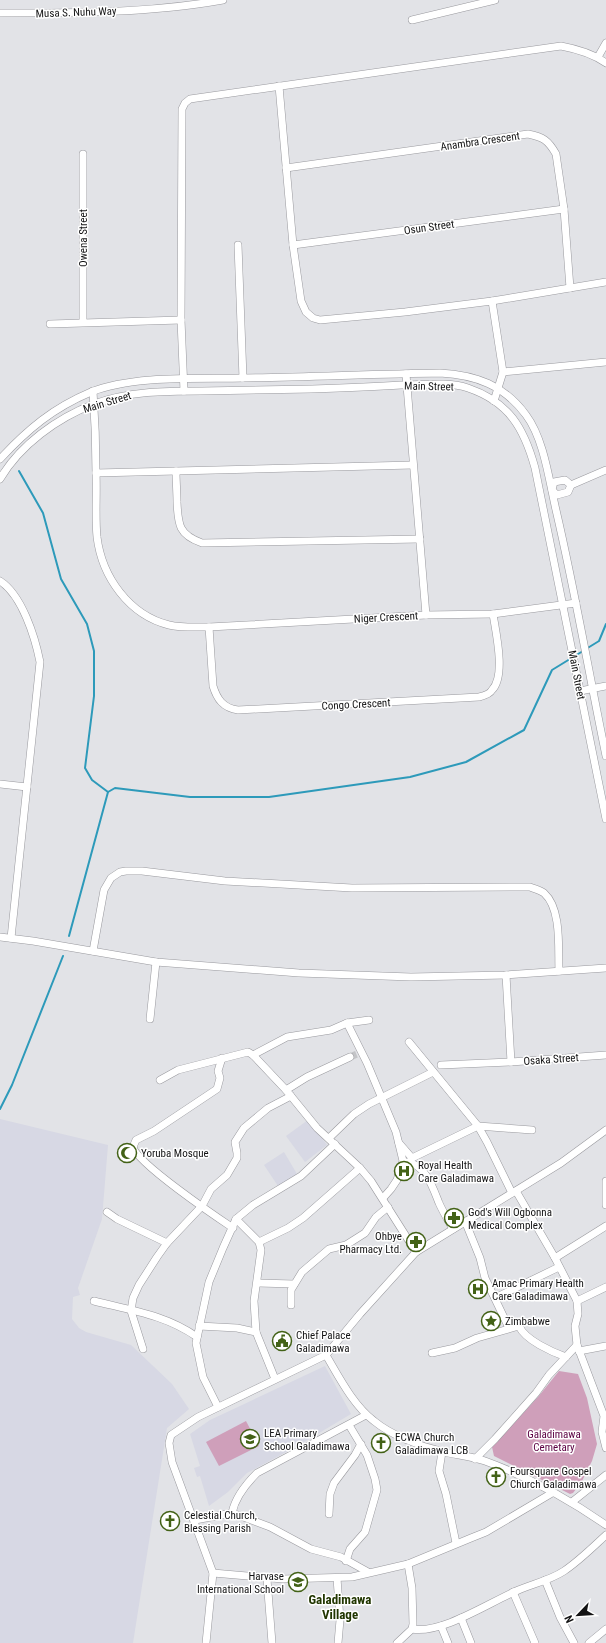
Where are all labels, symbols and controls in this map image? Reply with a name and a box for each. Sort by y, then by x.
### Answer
street label: Musa S. Nuhu Way [35,5,117,20]
street label: Anambra Crescent [440,129,521,154]
street label: Owena Street [77,209,90,267]
street label: Osun Street [403,218,455,237]
street label: Main Street [404,380,454,393]
street label: Main Street [81,389,133,416]
street label: Niger Crescent [354,609,418,626]
street label: Main Street [565,649,588,701]
street label: Congo Crescent [321,696,391,713]
street label: Osaka Street [523,1051,579,1068]
mosque icon: Yoruba Mosque [116,1142,138,1164]
place label: Yoruba Mosque [141,1147,209,1160]
place label: Royal Health Care Galadimawa [418,1159,494,1185]
hospital icon: Royal Health Care Galadimawa [393,1160,415,1182]
place label: God's Will Ogbonna Medical Complex [468,1206,552,1232]
pharmacy icon: God's Will Ogbonna Medical Complex [443,1207,465,1229]
place label: Ohbye Pharmacy Ltd. [339,1230,402,1256]
pharmacy icon: Ohbye Pharmacy Ltd. [405,1231,427,1253]
place label: Amac Primary Health Care Galadimawa [492,1277,584,1303]
hospital icon: Amac Primary Health Care Galadimawa [467,1278,489,1300]
place icon: Zimbabwe [480,1310,502,1332]
place label: Zimbabwe [505,1315,550,1328]
place label: Chief Palace Galadimawa [296,1329,351,1355]
public building icon: Chief Palace Galadimawa [271,1330,293,1352]
place label: LEA Primary School Galadimawa [264,1427,350,1453]
school or university icon: LEA Primary School Galadimawa [239,1428,261,1450]
park label: Galadimawa Cemetary [527,1428,581,1454]
place label: ECWA Church Galadimawa LCB [395,1431,468,1457]
church icon: ECWA Church Galadimawa LCB [370,1432,392,1454]
place label: Foursquare Gospel Church Galadimawa [510,1465,597,1491]
church icon: Foursquare Gospel Church Galadimawa [485,1466,507,1488]
place label: Celestial Church, Blessing Parish [184,1509,257,1535]
church icon: Celestial Church, Blessing Parish [159,1510,181,1532]
place label: Harvase International School [197,1570,284,1596]
school or university icon: Harvase International School [287,1571,309,1593]
district label: Galadimawa Village [309,1592,371,1622]
north arrow [558,1595,598,1635]
text: N [562,1613,577,1625]

